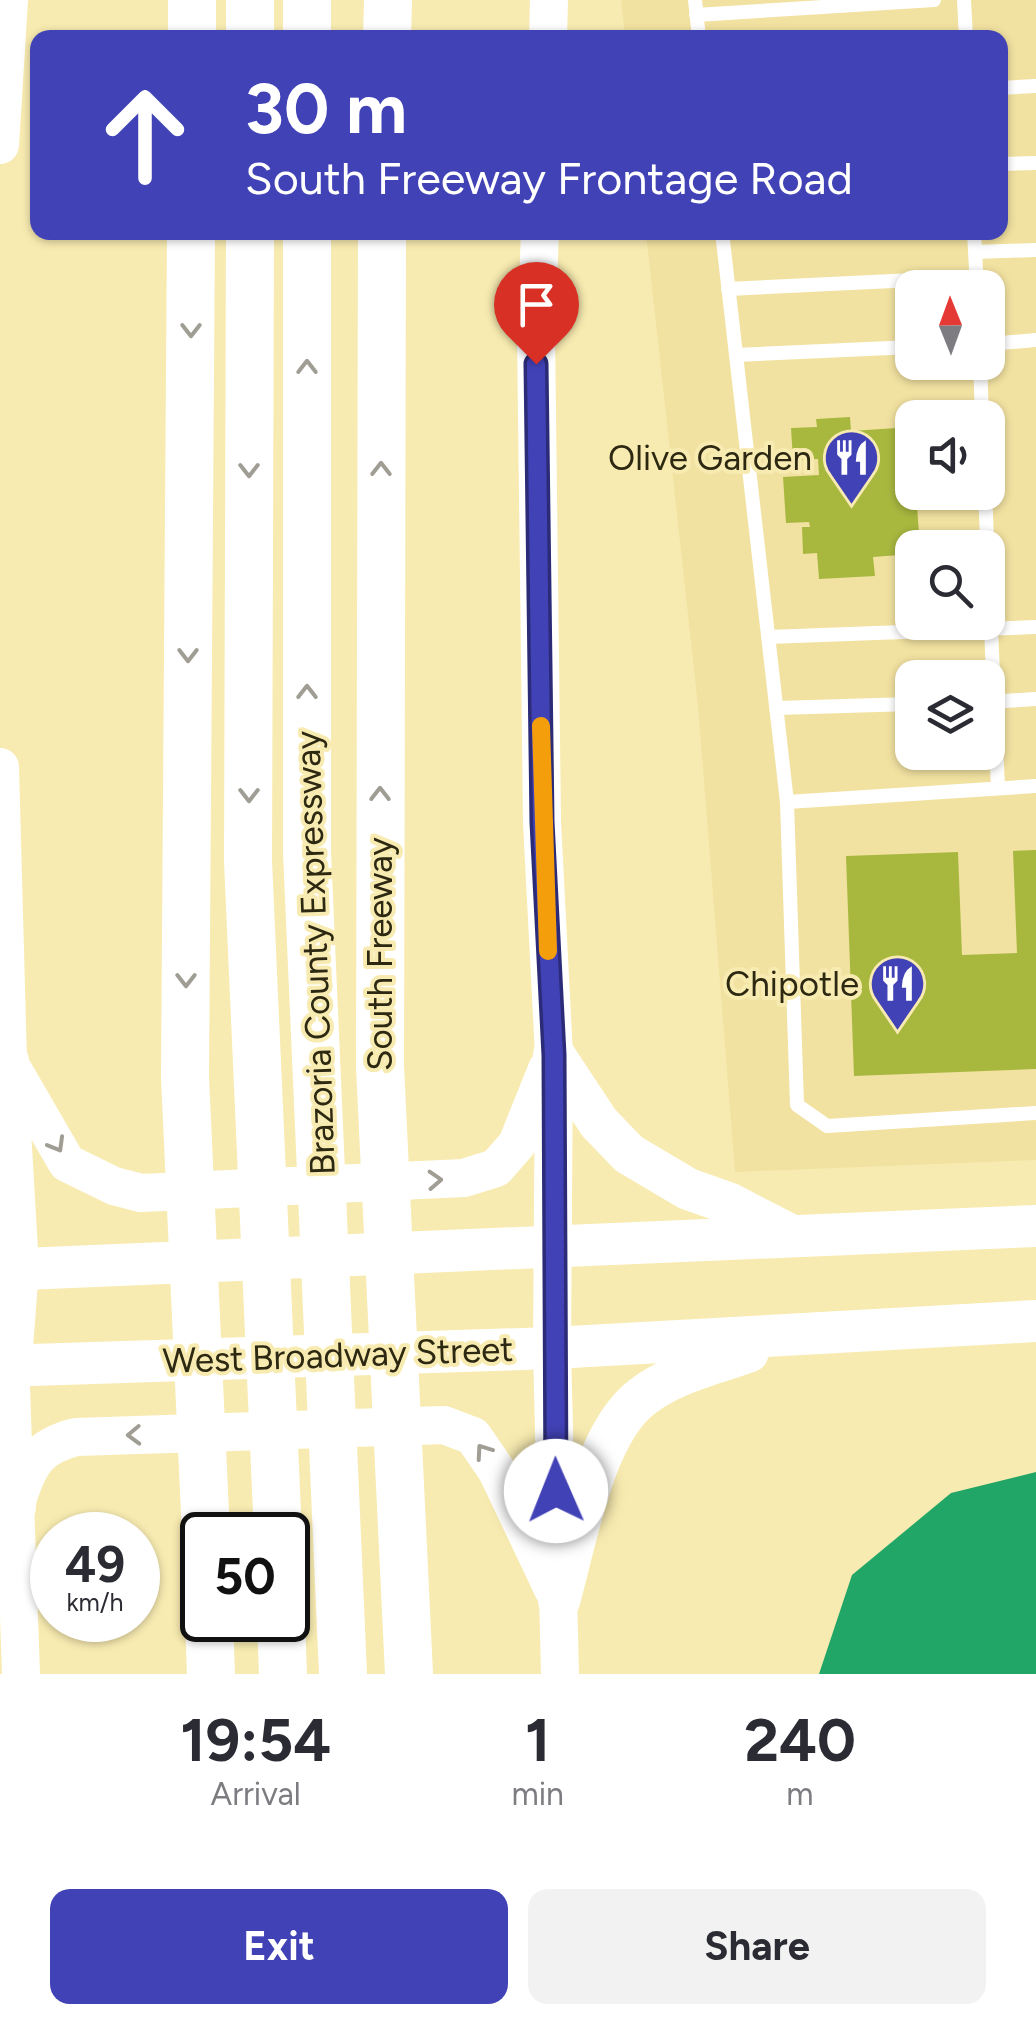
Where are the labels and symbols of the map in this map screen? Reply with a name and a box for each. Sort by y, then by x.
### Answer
pin [494,262,579,365]
north arrow [895,270,1005,380]
one-way arrow [180,322,202,338]
one-way arrow [296,359,318,374]
restaurant icon: Olive Garden [821,428,881,507]
place label: Olive Garden [608,437,812,479]
one-way arrow [370,460,392,476]
one-way arrow [238,462,260,478]
one-way arrow [178,647,199,663]
one-way arrow [296,684,318,700]
street label: Brazoria County Expressway [286,730,344,1176]
one-way arrow [369,785,391,800]
one-way arrow [238,788,260,803]
street label: South Freeway [359,836,401,1071]
restaurant icon: Chipotle [868,954,928,1033]
place label: Chipotle [725,963,859,1005]
one-way arrow [175,972,197,988]
one-way arrow [45,1135,64,1153]
one-way arrow [428,1169,444,1190]
street label: West Broadway Street [162,1328,514,1382]
one-way arrow [125,1425,141,1446]
position arrow [504,1439,608,1543]
one-way arrow [477,1444,495,1463]
speed limit sign: 50 [180,1512,310,1642]

